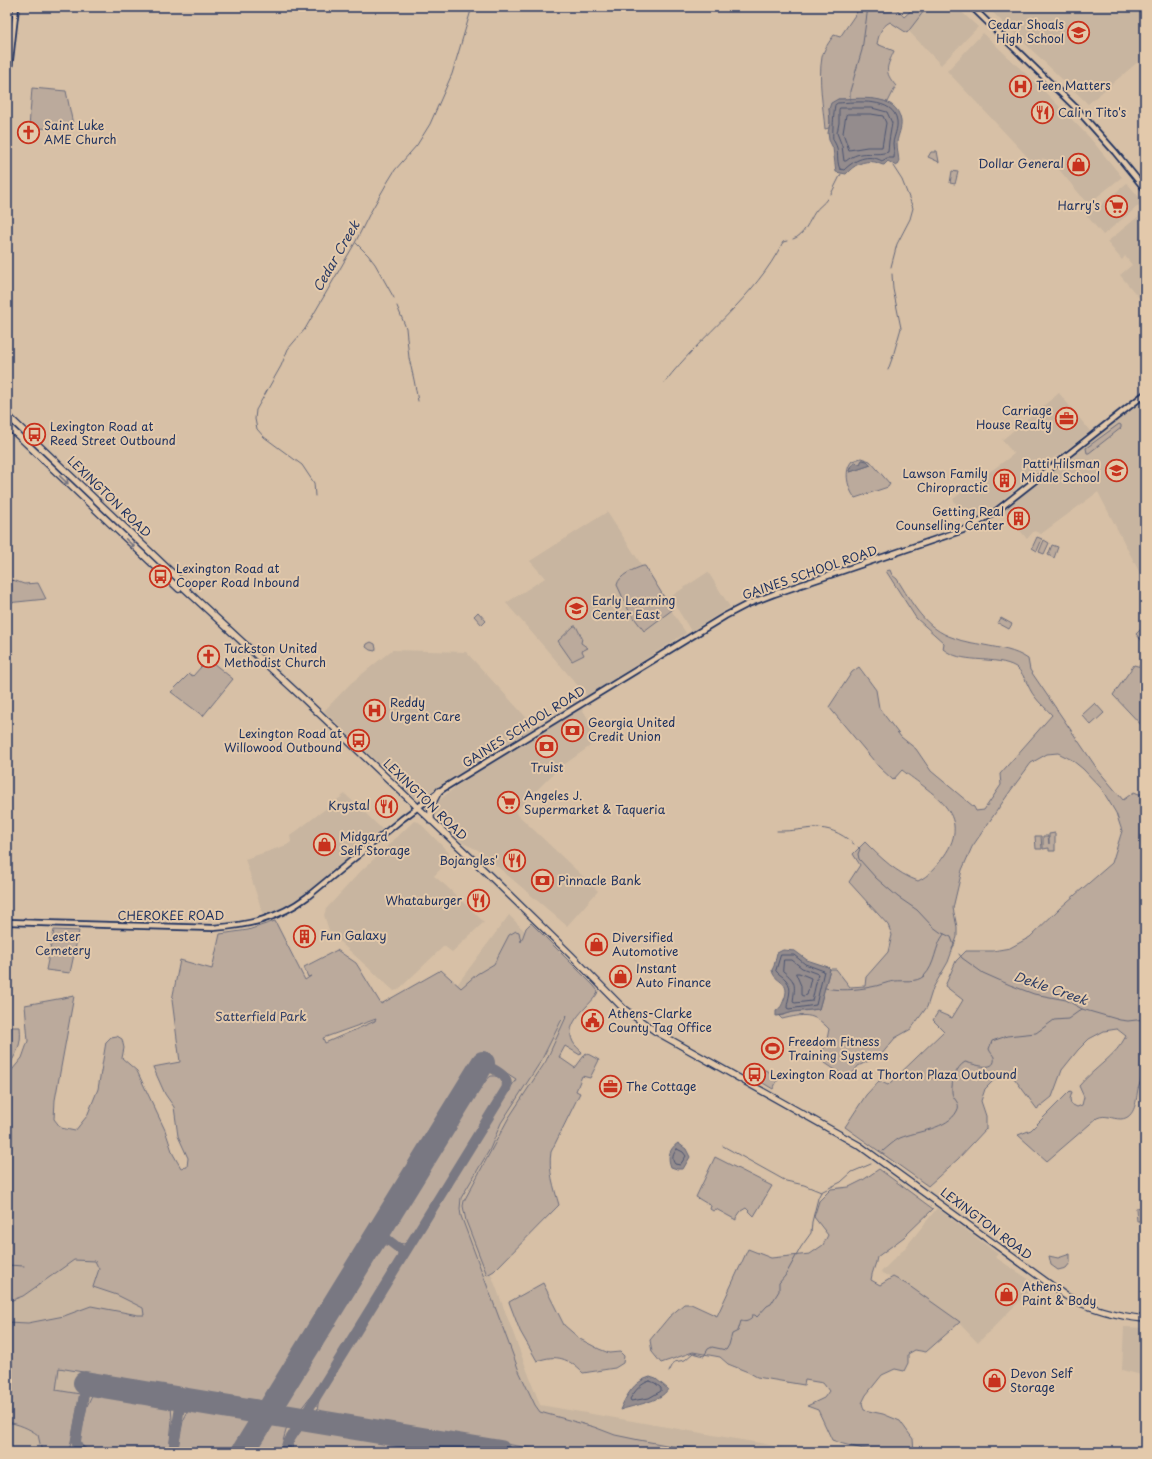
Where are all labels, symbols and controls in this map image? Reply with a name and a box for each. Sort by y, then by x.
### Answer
place label: Cedar Shoals High School [987,15,1065,47]
school or university icon: Cedar Shoals High School [1066,19,1092,45]
hospital icon: Teen Matters [1008,73,1034,99]
place label: Teen Matters [1036,76,1111,94]
restaurant icon: Cali n Tito's [1030,100,1056,126]
place label: Cali n Tito's [1058,103,1127,121]
place label: Saint Luke AME Church [44,116,117,148]
church icon: Saint Luke AME Church [15,120,41,146]
shop icon: Dollar General [1066,151,1092,177]
place label: Dollar General [978,154,1064,172]
supermarket icon: Harry's [1103,193,1129,219]
place label: Harry's [1057,196,1101,214]
water label: Cedar Creek [308,216,364,295]
place label: Carriage House Realty [976,401,1052,433]
office icon: Carriage House Realty [1054,405,1080,431]
place label: Lexington Road at Reed Street Outbound [50,417,176,449]
bus stop icon: Lexington Road at Reed Street Outbound [22,421,48,447]
street label: LEXINGTON ROAD [64,451,156,541]
place label: Patti Hilsman Middle School [1021,454,1100,486]
school or university icon: Patti Hilsman Middle School [1103,458,1129,484]
place label: Lawson Family Chiropractic [902,464,988,496]
building icon: Lawson Family Chiropractic [991,468,1017,494]
one-way arrow [59,475,69,484]
place label: Getting Real Counselling Center [895,502,1004,534]
building icon: Getting Real Counselling Center [1006,506,1032,532]
one-way arrow [125,538,135,548]
street label: GAINES SCHOOL ROAD [740,540,880,604]
place label: Lexington Road at Cooper Road Inbound [176,559,300,591]
bus stop icon: Lexington Road at Cooper Road Inbound [148,563,174,589]
place label: Early Learning Center East [592,591,676,623]
school or university icon: Early Learning Center East [564,595,590,621]
place label: Tuckston United Methodist Church [224,639,326,671]
church icon: Tuckston United Methodist Church [195,643,221,669]
street label: GAINES SCHOOL ROAD [459,681,588,771]
place label: Reddy Urgent Care [390,693,461,725]
hospital icon: Reddy Urgent Care [362,697,388,723]
place label: Georgia United Credit Union [588,713,675,745]
bank icon: Georgia United Credit Union [560,717,586,743]
place label: Lexington Road at Willowood Outbound [224,724,342,756]
bus stop icon: Lexington Road at Willowood Outbound [345,728,371,754]
bank icon: Truist [534,734,560,760]
street label: LEXINGTON ROAD [380,754,472,844]
place label: Truist [530,758,564,776]
place label: Angeles J. Supermarket & Taqueria [524,786,666,818]
supermarket icon: Angeles J. Supermarket & Taqueria [495,790,521,816]
restaurant icon: Krystal [373,793,399,819]
place label: Krystal [328,796,370,814]
place label: Midgard Self Storage [340,827,410,859]
shop icon: Midgard Self Storage [311,831,337,857]
restaurant icon: Bojangles' [501,848,527,874]
place label: Bojangles' [439,851,498,869]
bank icon: Pinnacle Bank [529,868,555,894]
place label: Pinnacle Bank [558,871,641,889]
restaurant icon: Whataburger [465,888,491,914]
place label: Whataburger [385,891,462,909]
street label: CHEROKEE ROAD [118,906,224,924]
building icon: Fun Galaxy [291,923,317,949]
place label: Fun Galaxy [320,926,386,944]
park label: Lester Cemetery [35,927,91,959]
place label: Diversified Automotive [612,928,678,960]
shop icon: Diversified Automotive [584,932,610,958]
place label: Instant Auto Finance [636,959,711,991]
shop icon: Instant Auto Finance [607,963,633,989]
water label: Dekle Creek [1012,966,1092,1009]
place label: Athens-Clarke County Tag Office [608,1004,712,1036]
park label: Satterfield Park [215,1007,307,1025]
public building icon: Athens-Clarke County Tag Office [580,1008,606,1034]
place label: Freedom Fitness Training Systems [788,1032,889,1064]
sports icon: Freedom Fitness Training Systems [760,1036,786,1062]
bus stop icon: Lexington Road at Thorton Plaza Outbound [741,1062,767,1088]
place label: Lexington Road at Thorton Plaza Outbound [770,1065,1017,1083]
office icon: The Cottage [598,1074,624,1100]
place label: The Cottage [626,1077,696,1095]
street label: LEXINGTON ROAD [937,1183,1036,1264]
place label: Athens Paint & Body [1022,1277,1096,1309]
shop icon: Athens Paint & Body [993,1281,1019,1307]
place label: Devon Self Storage [1010,1364,1073,1396]
shop icon: Devon Self Storage [981,1368,1007,1394]

